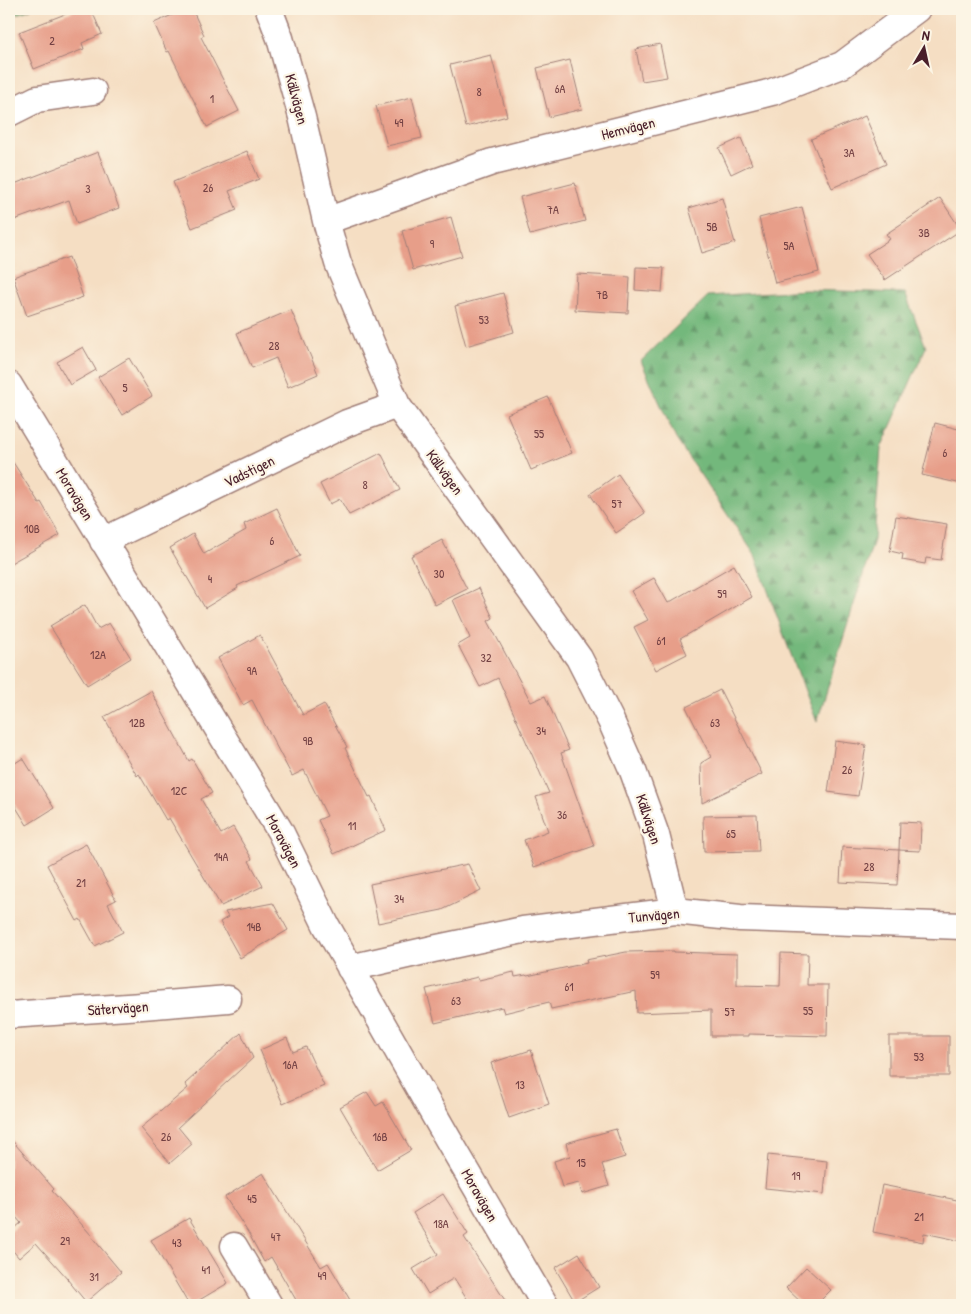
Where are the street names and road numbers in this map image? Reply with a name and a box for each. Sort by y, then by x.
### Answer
street label: Källvägen [280,71,314,127]
street label: Hemvägen [599,111,657,145]
street label: Källvägen [421,445,469,499]
street label: Vadstigen [220,450,278,492]
street label: Moravägen [51,464,99,524]
street label: Källvägen [631,791,667,847]
street label: Moravägen [261,810,307,872]
street label: Tunvägen [628,902,681,928]
street label: Sätervägen [87,995,149,1021]
street label: Moravägen [456,1165,504,1226]

